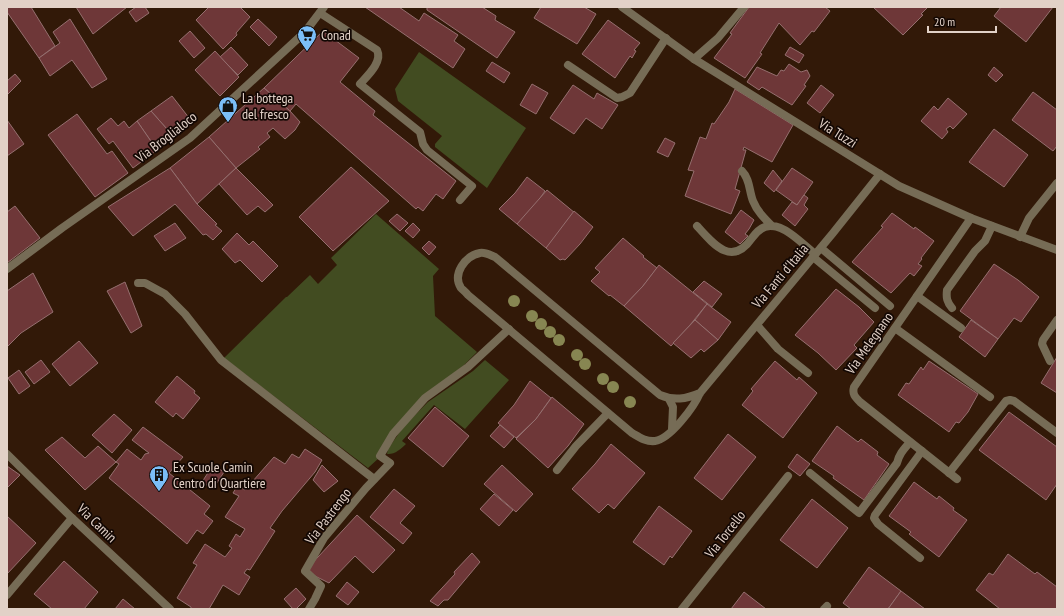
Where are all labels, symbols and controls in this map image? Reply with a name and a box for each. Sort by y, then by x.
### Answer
scale bar [928,8,996,34]
text: 20 m [934,14,955,29]
supermarket icon: Conad [296,24,318,52]
place label: Conad [321,26,351,44]
place label: La bottega del fresco [242,89,293,123]
shop icon: La bottega del fresco [217,95,239,123]
street label: Via Broglialoco [131,108,200,167]
street label: Via Tuzzi [815,114,861,152]
street label: Via Fanti d'Italia [747,240,812,313]
street label: Via Melegnano [840,308,897,378]
place label: Ex Scuole Camin Centro di Quartiere [173,458,266,492]
building icon: Ex Scuole Camin Centro di Quartiere [148,464,170,492]
street label: Via Pastrengo [300,484,355,549]
street label: Via Camin [73,499,121,546]
street label: Via Torcello [700,507,749,562]

